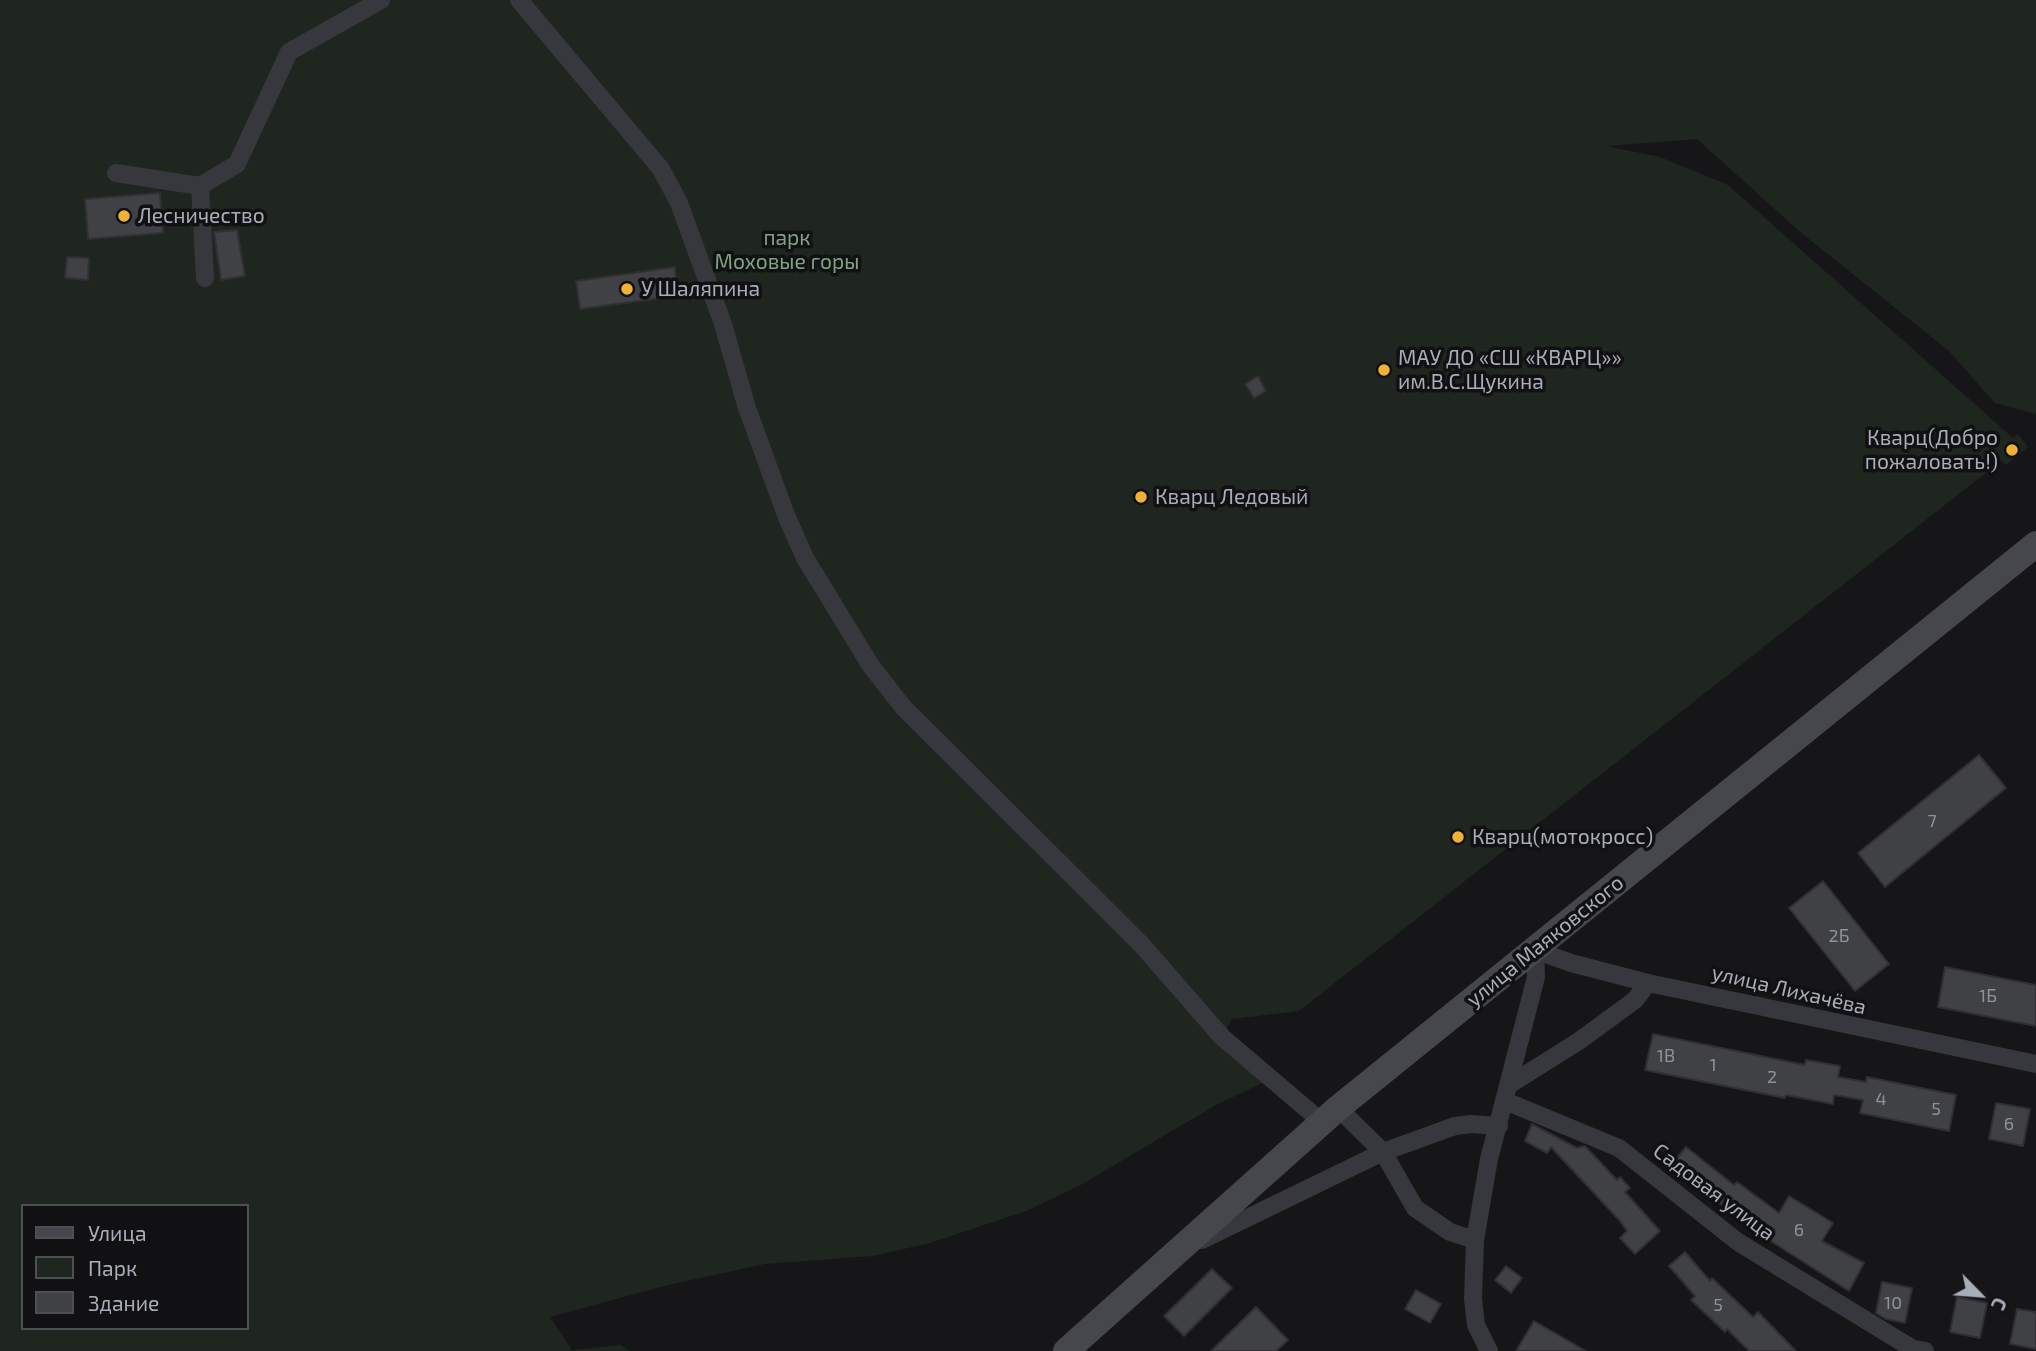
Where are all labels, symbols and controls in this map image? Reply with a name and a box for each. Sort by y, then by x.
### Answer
place label: Лесничество [138,203,265,229]
marker: Лесничество [116,208,132,224]
park label: парк Моховые горы [715,225,859,275]
place label: У Шаляпина [641,276,760,302]
marker: У Шаляпина [619,281,635,297]
place label: МАУ ДО «СШ «КВАРЦ»» им.В.С.Щукина [1398,345,1622,395]
marker: МАУ ДО «СШ «КВАРЦ»» им.В.С.Щукина [1376,362,1392,378]
place label: Кварц(Добро пожаловать!) [1865,425,1998,475]
marker: Кварц(Добро пожаловать!) [2004,442,2020,458]
place label: Кварц Ледовый [1155,484,1308,510]
marker: Кварц Ледовый [1133,489,1149,505]
house number: 7 [1927,810,1937,832]
place label: Кварц(мотокросс) [1472,824,1653,850]
marker: Кварц(мотокросс) [1450,829,1466,845]
street label: улица Маяковского [1461,870,1629,1012]
house number: 2Б [1829,925,1849,947]
street label: улица Лихачёва [1709,960,1869,1020]
house number: 1Б [1979,985,1997,1007]
house number: 1В [1657,1045,1675,1067]
house number: 1 [1709,1054,1717,1076]
house number: 2 [1767,1066,1777,1088]
house number: 4 [1875,1088,1887,1110]
house number: 5 [1931,1098,1941,1120]
house number: 6 [2004,1113,2014,1135]
street label: Садовая улица [1648,1138,1780,1246]
legend [21,1204,248,1330]
house number: 6 [1794,1219,1804,1241]
text: Улица [88,1220,147,1245]
text: Парк [88,1255,137,1280]
north arrow [1945,1260,2015,1330]
text: Здание [88,1290,159,1315]
house number: 10 [1884,1292,1902,1314]
house number: 5 [1713,1294,1723,1316]
text: С [1987,1294,2012,1314]

